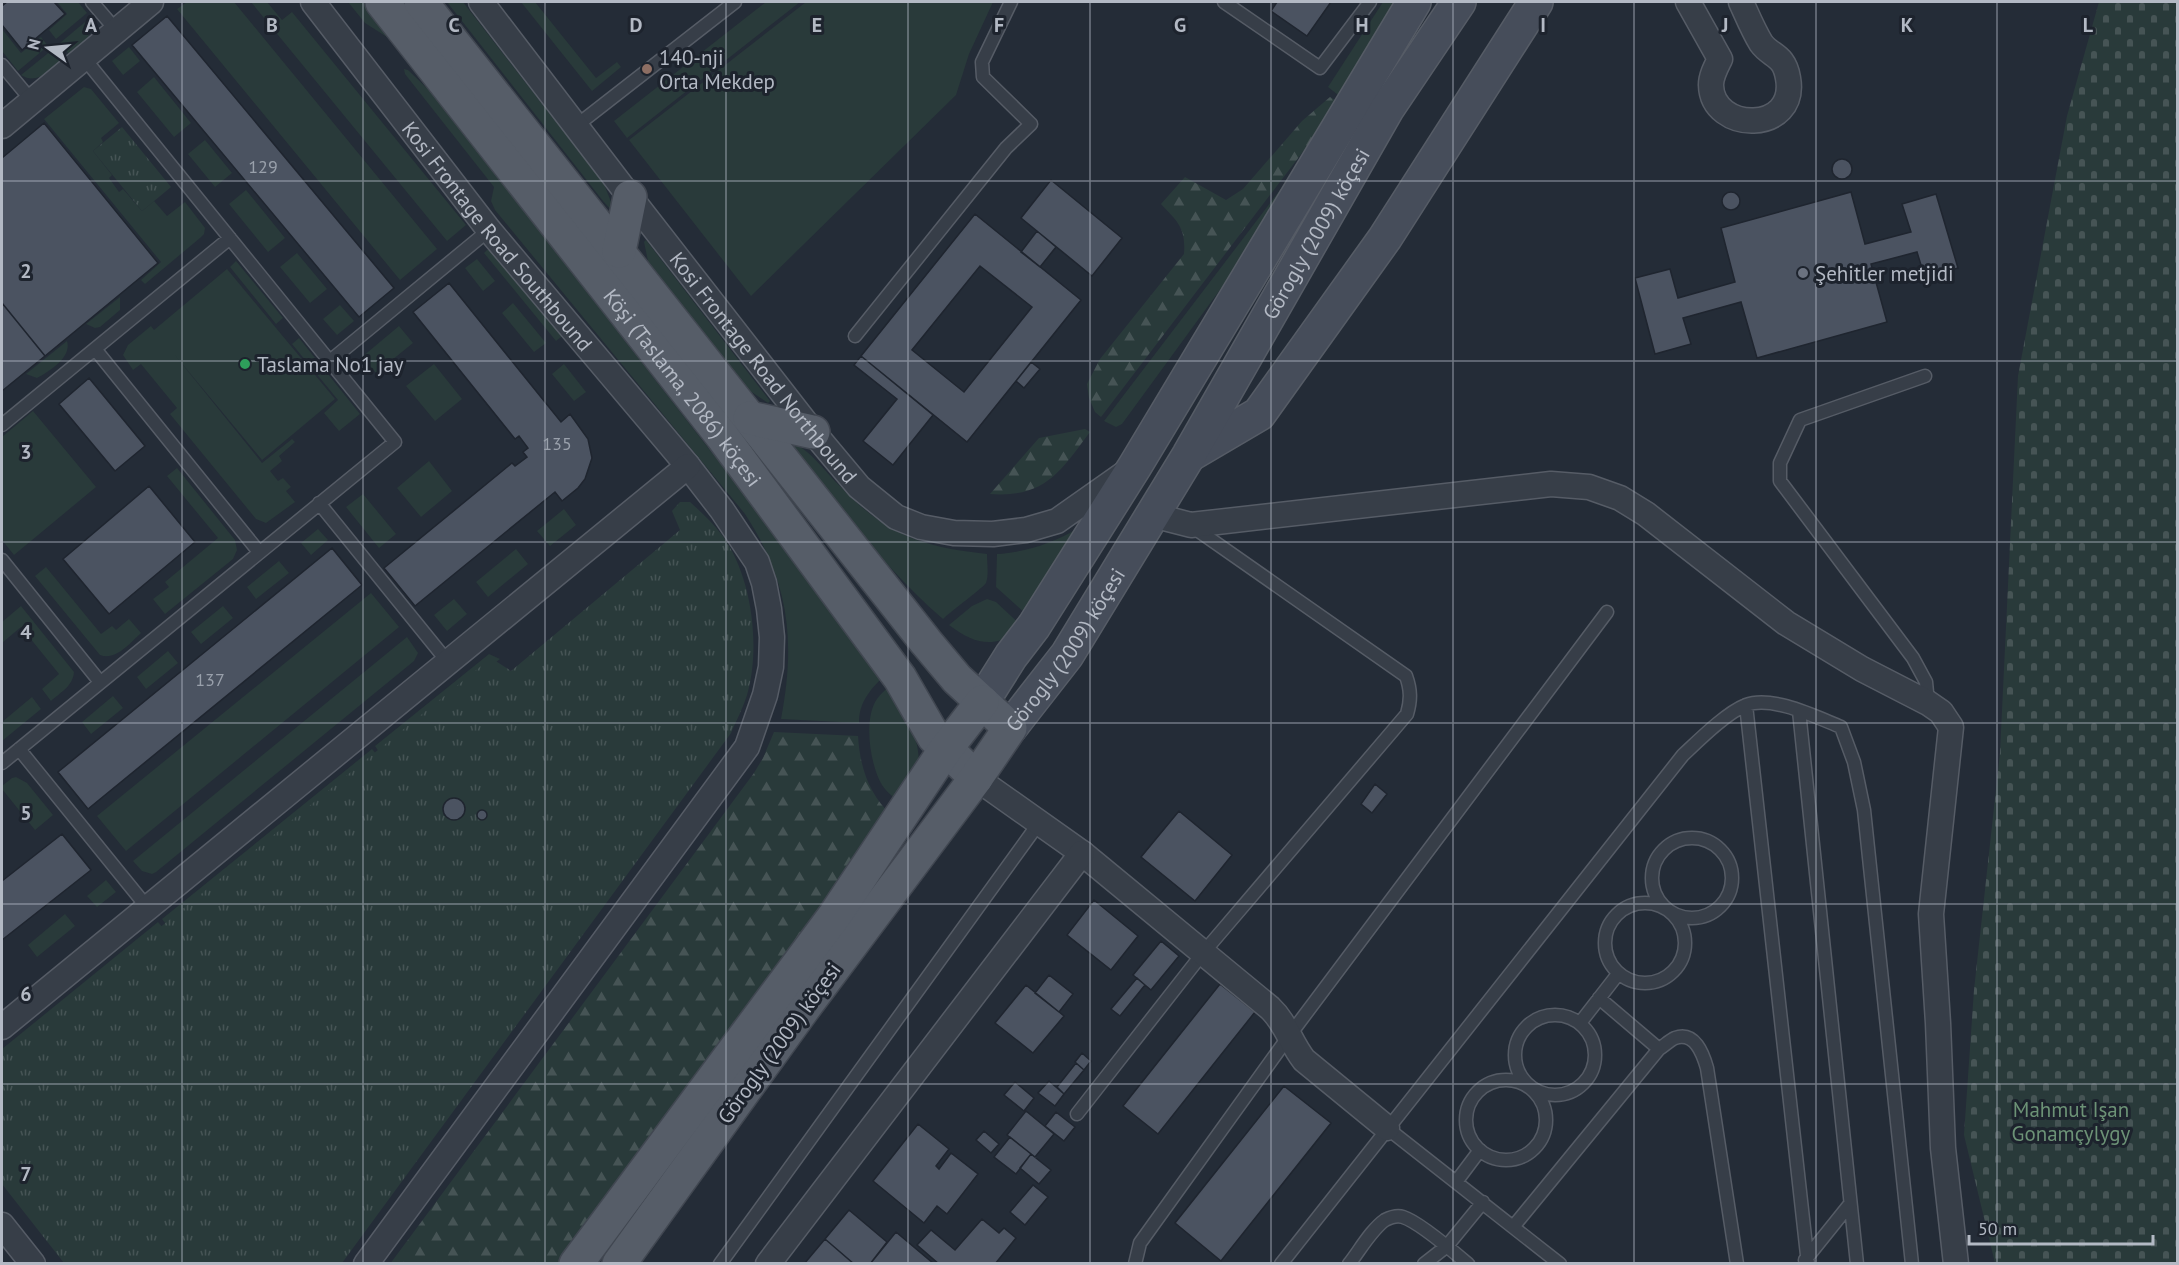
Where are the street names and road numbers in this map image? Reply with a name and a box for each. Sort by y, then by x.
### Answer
street label: Kosi Frontage Road Southbound [396,116,599,357]
street label: Görogly (2009) köçesi [1256,143,1375,324]
street label: Kosi Frontage Road Northbound [664,246,864,489]
street label: Köşi (Taslama, 2086) köçesi [598,283,768,492]
street label: Görogly (2009) köçesi [999,563,1131,737]
street label: Görogly (2009) köçesi [711,957,847,1129]

